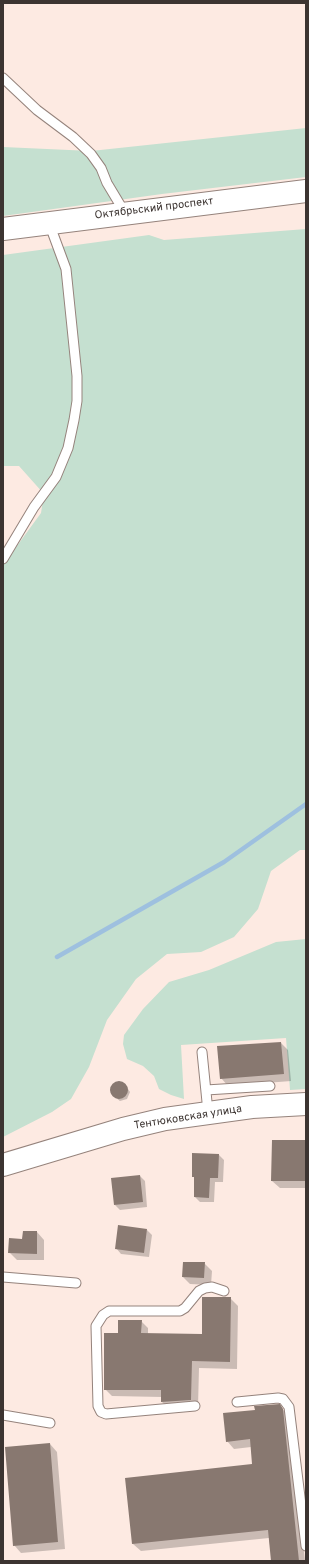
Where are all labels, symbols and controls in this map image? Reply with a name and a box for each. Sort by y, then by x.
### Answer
street label: Октябрьский проспект [94,195,214,223]
street label: Тентюковская улица [133,1103,243,1133]

